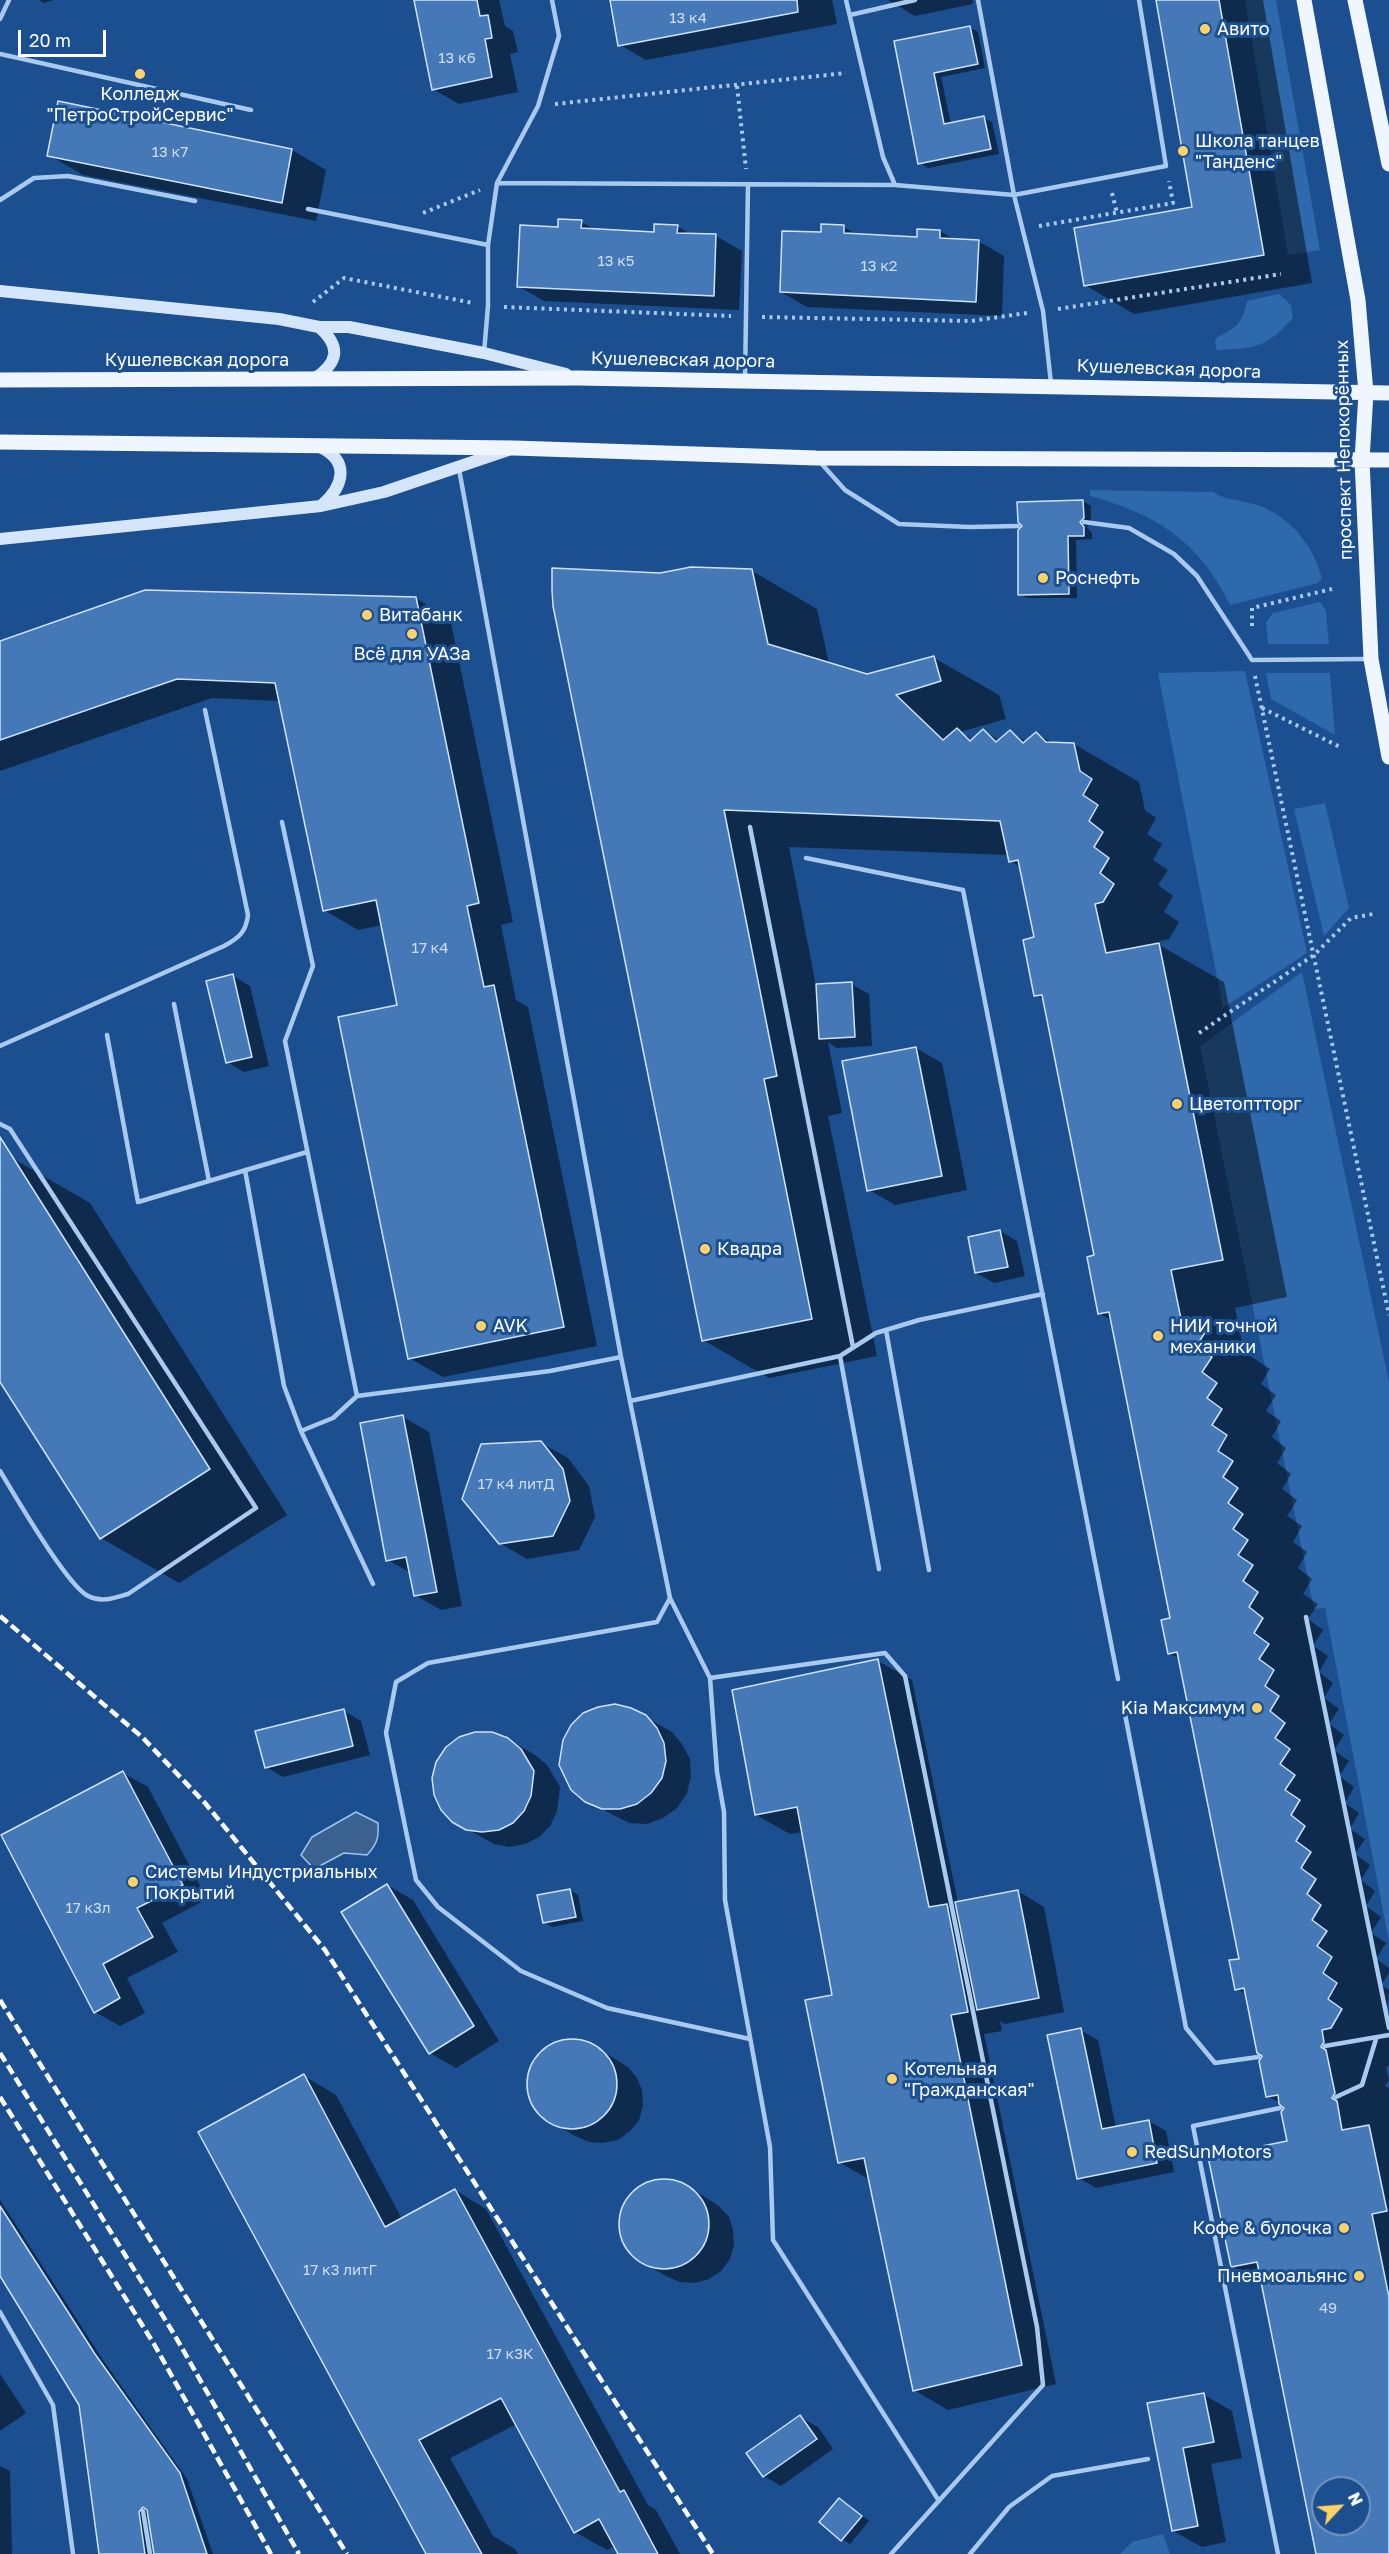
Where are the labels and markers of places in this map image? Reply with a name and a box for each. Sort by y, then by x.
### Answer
place label: Авито [1217,18,1270,40]
marker: Авито [1198,22,1212,36]
marker: Колледж "ПетроСтройСервис" [133,67,147,81]
place label: Колледж "ПетроСтройСервис" [47,83,233,125]
place label: Школа танцев "Танденс" [1195,130,1320,172]
marker: Школа танцев "Танденс" [1176,144,1190,158]
place label: Роснефть [1055,567,1140,589]
marker: Роснефть [1036,571,1050,585]
place label: Витабанк [379,604,463,626]
marker: Витабанк [360,608,374,622]
marker: Всё для УАЗа [405,627,419,641]
place label: Всё для УАЗа [353,643,471,665]
place label: Цветоптторг [1189,1093,1302,1115]
marker: Цветоптторг [1170,1097,1184,1111]
place label: Квадра [717,1238,782,1260]
marker: Квадра [698,1242,712,1256]
place label: AVK [493,1315,528,1337]
place label: НИИ точной механики [1170,1315,1278,1358]
marker: AVK [474,1319,488,1333]
marker: НИИ точной механики [1151,1329,1165,1343]
place label: Kia Максимум [1121,1697,1245,1719]
marker: Kia Максимум [1250,1701,1264,1715]
place label: Системы Индустриальных Покрытий [145,1861,378,1904]
marker: Системы Индустриальных Покрытий [126,1875,140,1889]
place label: Котельная "Гражданская" [904,2058,1035,2100]
marker: Котельная "Гражданская" [885,2072,899,2086]
place label: RedSunMotors [1144,2141,1272,2163]
marker: RedSunMotors [1125,2145,1139,2159]
place label: Кофе & булочка [1192,2217,1332,2239]
marker: Кофе & булочка [1337,2221,1351,2235]
place label: Пневмоальянс [1217,2265,1347,2287]
marker: Пневмоальянс [1352,2269,1366,2283]

